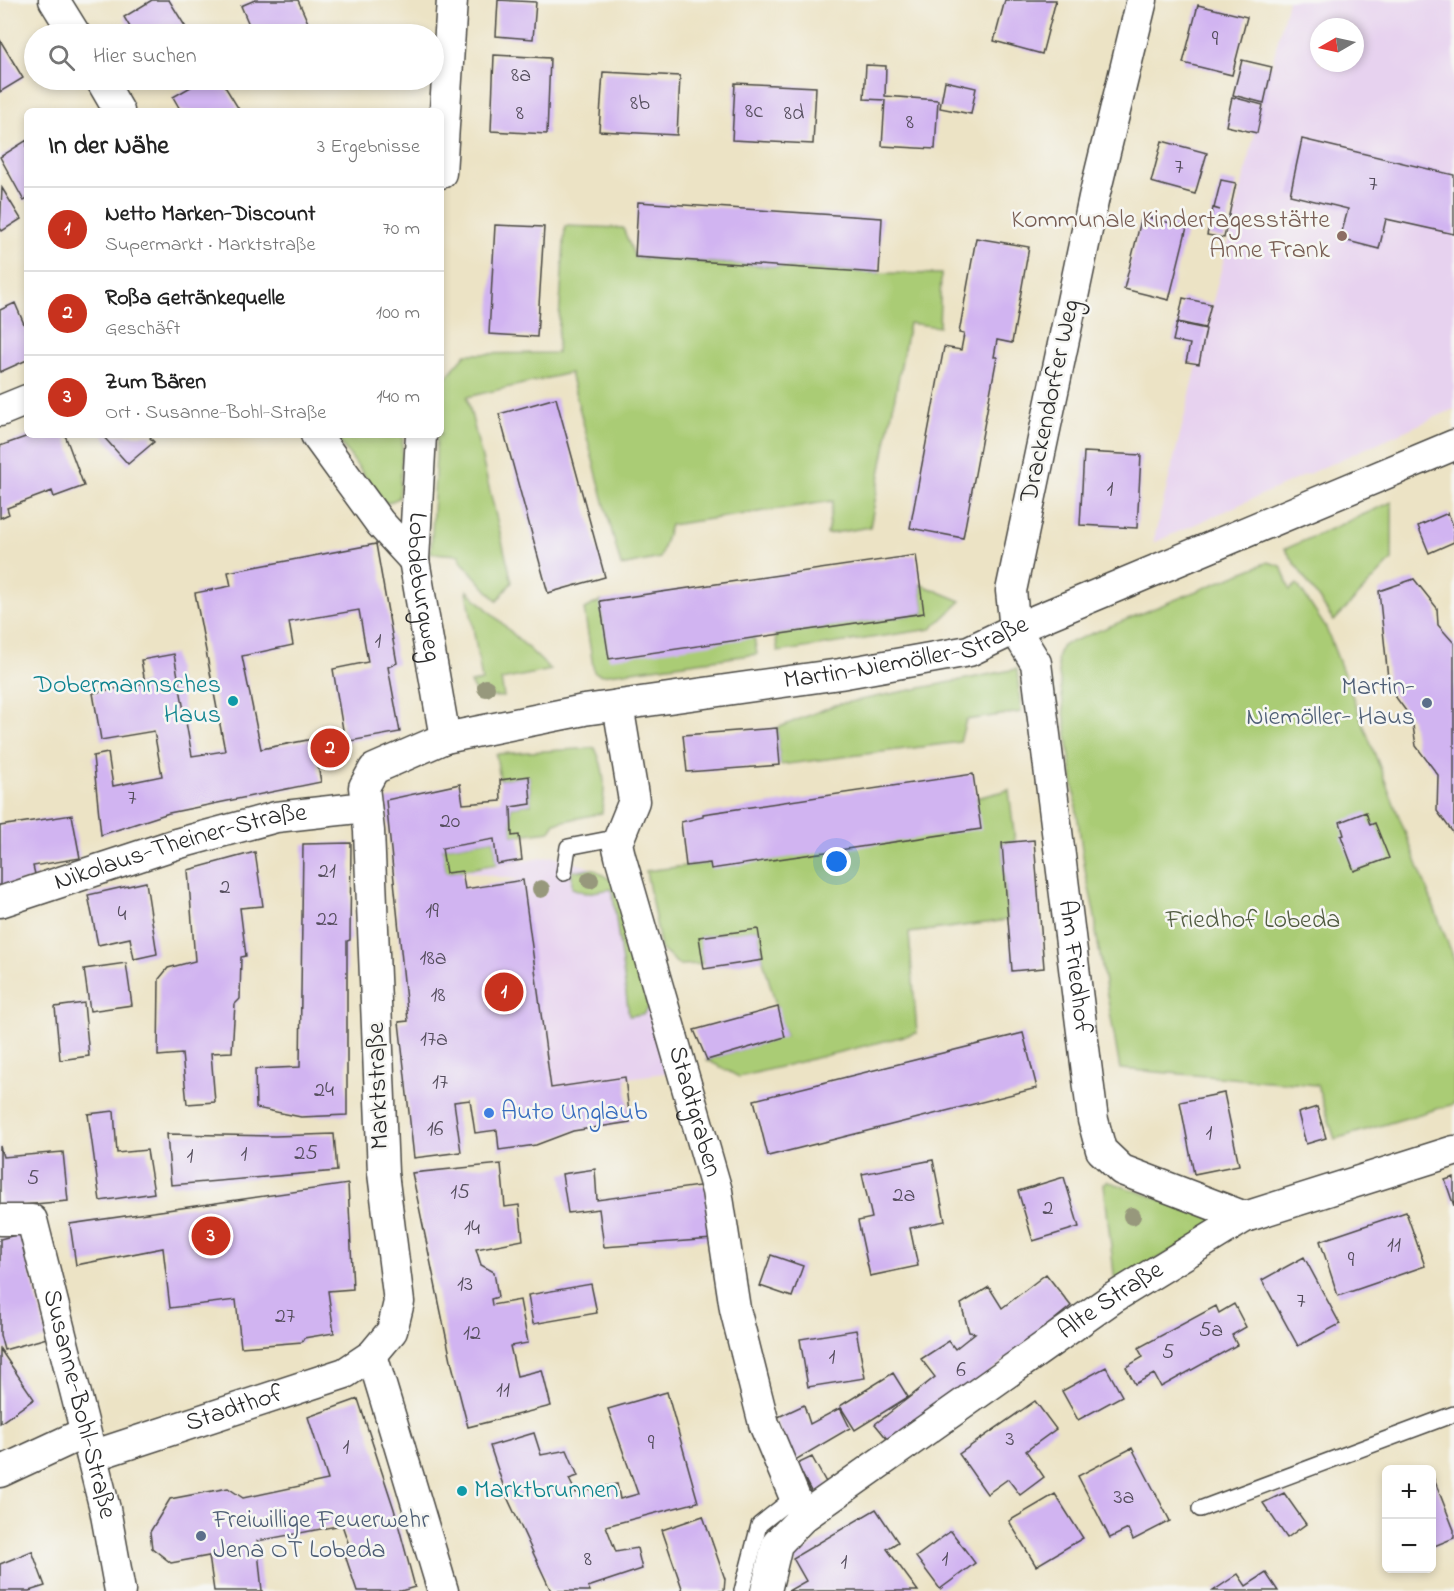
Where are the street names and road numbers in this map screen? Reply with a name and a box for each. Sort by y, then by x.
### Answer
street label: Drackendorfer Weg [1011,296,1091,507]
street label: Lobdeburgweg [395,511,450,665]
street label: Martin-Niemöller-Straße [781,606,1035,701]
street label: Nikolaus-Theiner-Straße [49,795,309,902]
street label: Am Friedhof [1047,898,1101,1037]
street label: Marktstraße [358,1021,400,1150]
street label: Stadtgraben [657,1041,731,1182]
street label: Alte Straße [1050,1252,1172,1350]
street label: Susanne-Bohl-Straße [31,1285,125,1522]
street label: Stadthof [181,1375,289,1443]

